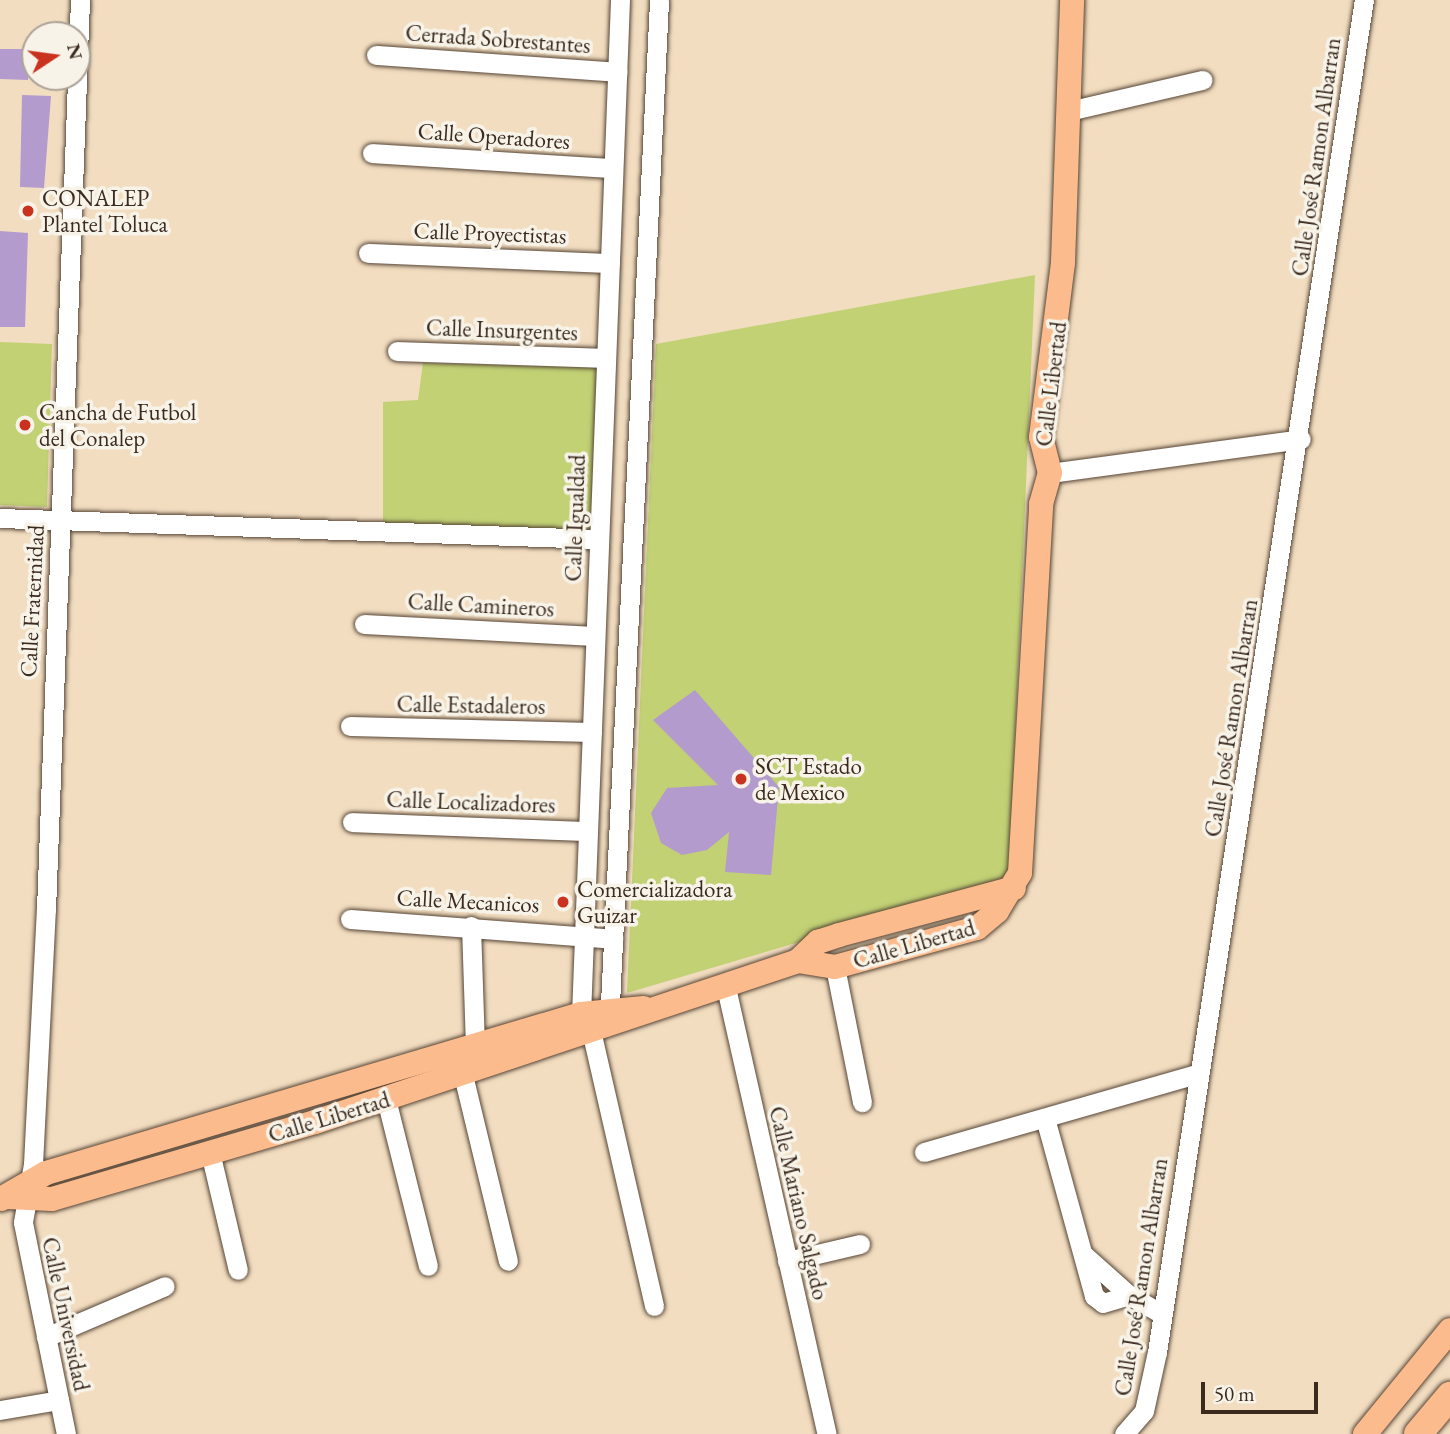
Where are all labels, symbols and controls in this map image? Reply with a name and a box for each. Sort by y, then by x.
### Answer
street label: Cerrada Sobrestantes [405,19,591,59]
north arrow [21,21,91,91]
street label: Calle José Ramon Albarran [1286,36,1346,278]
text: N [61,41,89,62]
street label: Calle Operadores [417,117,571,155]
place label: CONALEP Plantel Toluca [42,184,168,238]
marker: CONALEP Plantel Toluca [20,203,36,219]
street label: Calle Proyectistas [413,217,567,249]
street label: Calle Insurgentes [426,314,578,346]
street label: Calle Libertad [1030,320,1072,448]
place label: Cancha de Futbol del Conalep [39,398,196,452]
marker: Cancha de Futbol del Conalep [17,417,33,433]
street label: Calle Igualdad [559,454,591,582]
street label: Calle Fraternidad [14,524,50,678]
street label: Calle Camineros [407,587,555,623]
street label: Calle José Ramon Albarran [1199,597,1263,839]
street label: Calle Estadaleros [396,690,546,720]
place label: SCT Estado de Mexico [755,752,862,806]
marker: SCT Estado de Mexico [733,771,749,787]
street label: Calle Localizadores [386,785,556,819]
place label: Comercializadora Guizar [577,875,732,929]
street label: Calle Mecanicos [396,883,540,919]
marker: Comercializadora Guizar [555,894,571,910]
street label: Calle Libertad [850,913,978,975]
street label: Calle Libertad [265,1085,393,1149]
street label: Calle Mariano Salgado [763,1104,835,1302]
street label: Calle José Ramon Albarran [1109,1156,1173,1398]
street label: Calle Universidad [36,1235,96,1393]
scale bar [1205,1368,1322,1412]
text: 50 m [1214,1380,1255,1407]

